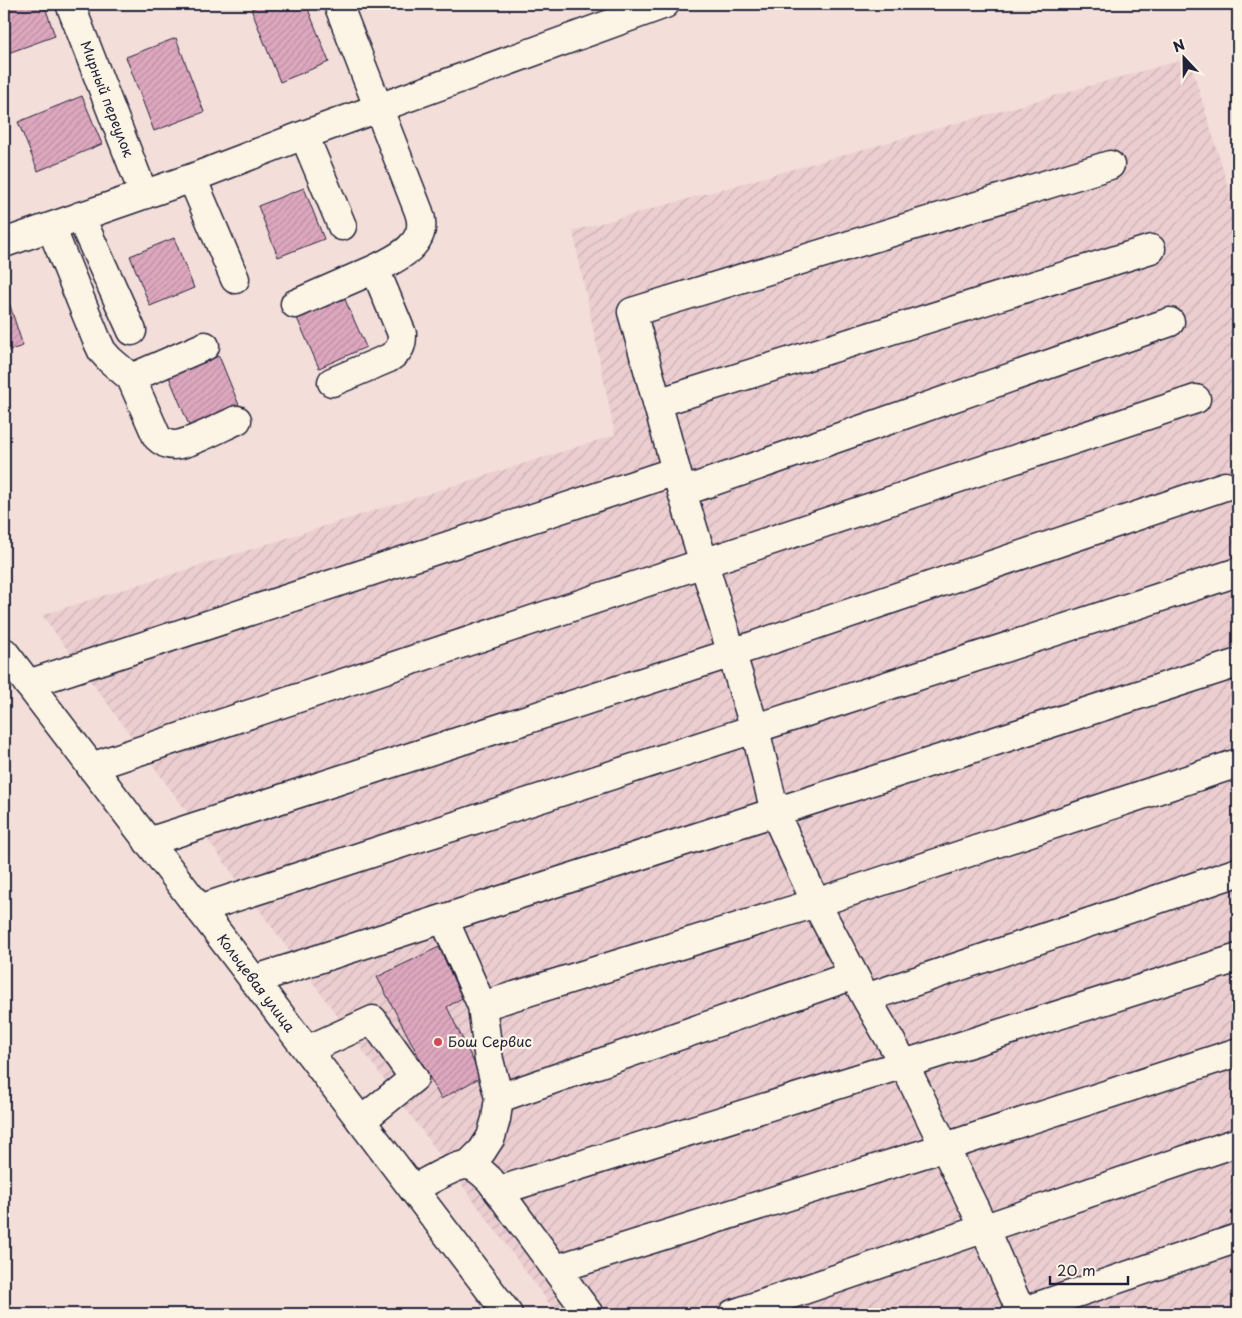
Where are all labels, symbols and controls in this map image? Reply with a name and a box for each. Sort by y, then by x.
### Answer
north arrow [1160,32,1210,82]
text: N [1170,34,1188,57]
street label: Мирный переулок [76,38,140,161]
street label: Кольцевая улица [212,929,301,1036]
place label: Бош Сервис [448,1031,532,1052]
marker: Бош Сервис [432,1036,444,1048]
scale bar [1050,1253,1127,1285]
text: 20 m [1057,1258,1096,1281]

